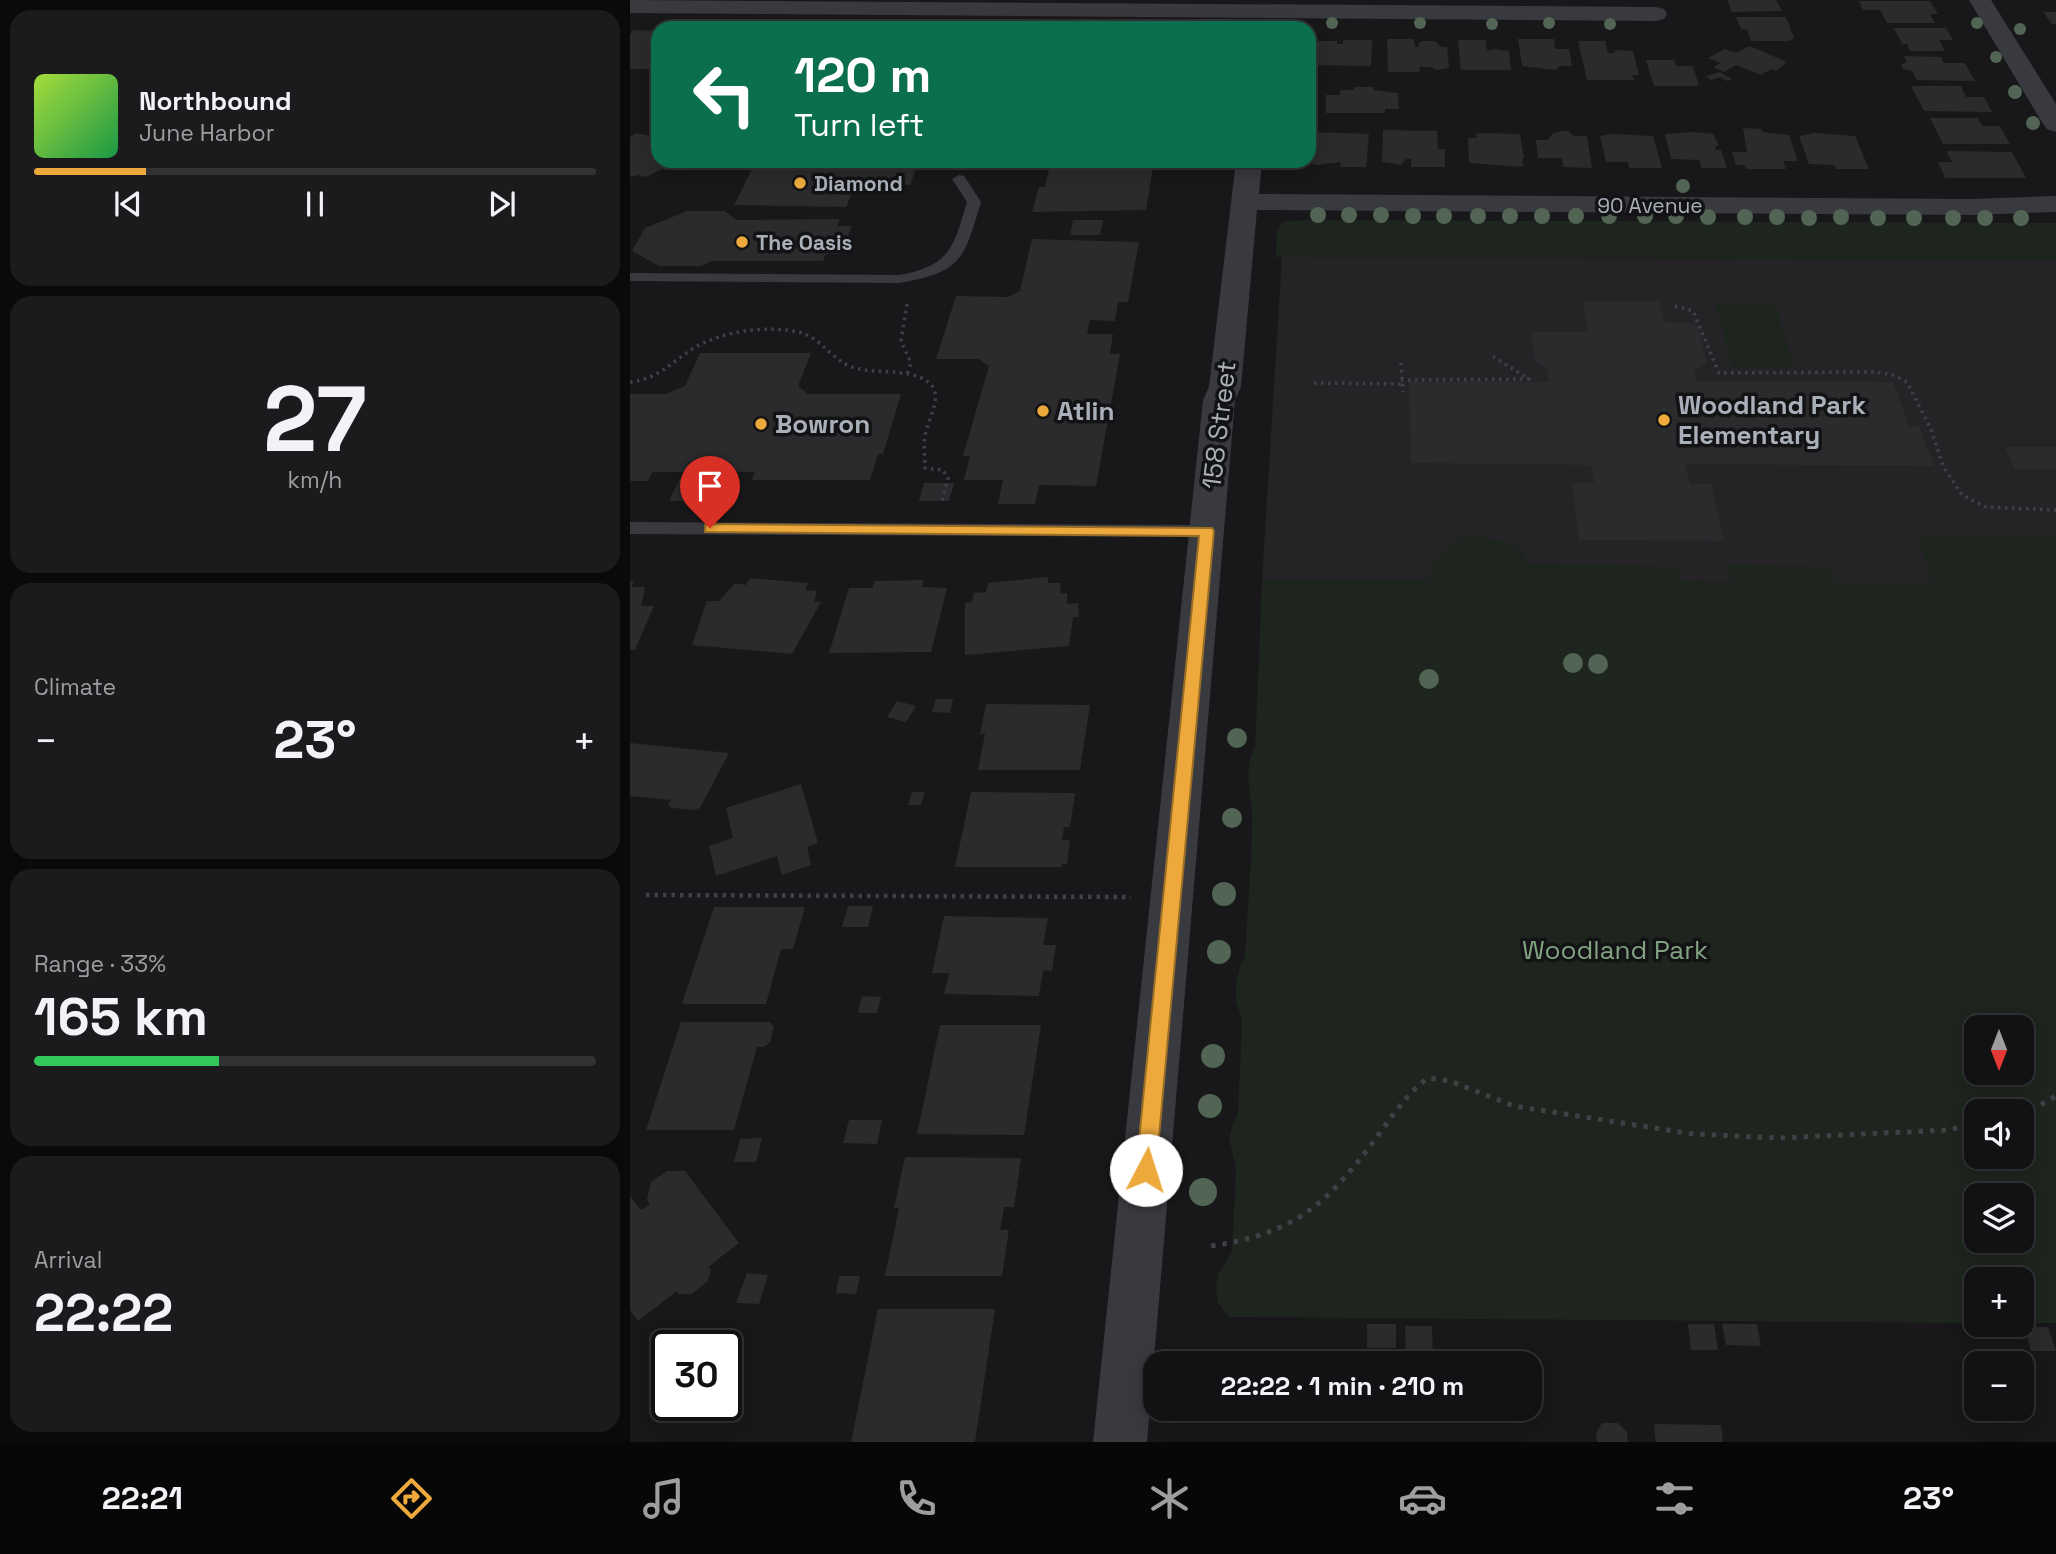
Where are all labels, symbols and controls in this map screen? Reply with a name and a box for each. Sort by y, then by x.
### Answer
text: 120 m [794,44,931,106]
icon: left [679,49,770,140]
text: Northbound [139,84,292,118]
text: Turn left [794,105,924,145]
text: June Harbor [139,118,274,148]
place label: Diamond [814,170,903,197]
marker: Diamond [792,175,808,191]
icon: previous [109,185,147,223]
icon: pause [296,185,334,223]
icon: next [483,185,521,223]
street label: 90 Avenue [1597,192,1703,219]
place label: The Oasis [756,229,853,256]
marker: The Oasis [734,234,750,250]
street label: 158 Street [1194,359,1244,491]
text: 27 [263,361,367,478]
place label: Woodland Park Elementary [1678,388,1867,452]
place label: Atlin [1057,394,1115,428]
marker: Atlin [1035,403,1051,419]
place label: Bowron [775,407,870,441]
marker: Woodland Park Elementary [1656,412,1672,428]
marker: Bowron [753,416,769,432]
pin [680,456,740,528]
text: km/h [288,465,342,495]
icon: arrive [691,467,729,505]
text: Climate [34,672,116,702]
text: 23° [274,707,357,773]
text: − [34,717,58,765]
text: + [572,717,596,765]
park label: Woodland Park [1522,933,1708,967]
text: Range · 33% [34,949,166,979]
text: 165 km [34,984,208,1050]
north arrow [1964,1015,2034,1085]
map controls [1964,1015,2034,1421]
button: sound [1964,1099,2034,1169]
position arrow [1109,1133,1183,1207]
button: layers [1964,1183,2034,1253]
text: Arrival [34,1245,102,1275]
button: + [1964,1267,2034,1337]
text: 22:22 [34,1280,173,1346]
speed limit sign: 30 [651,1330,742,1421]
button: − [1964,1351,2034,1421]
text: 22:22 · 1 min · 210 m [1221,1369,1464,1403]
icon: directions [387,1474,436,1523]
icon: music [639,1474,688,1523]
icon: phone [892,1474,941,1523]
icon: climate [1145,1474,1194,1523]
icon: car [1398,1474,1447,1523]
icon: filters [1650,1474,1699,1523]
text: 22:21 [102,1478,183,1518]
text: 23° [1903,1478,1954,1518]

